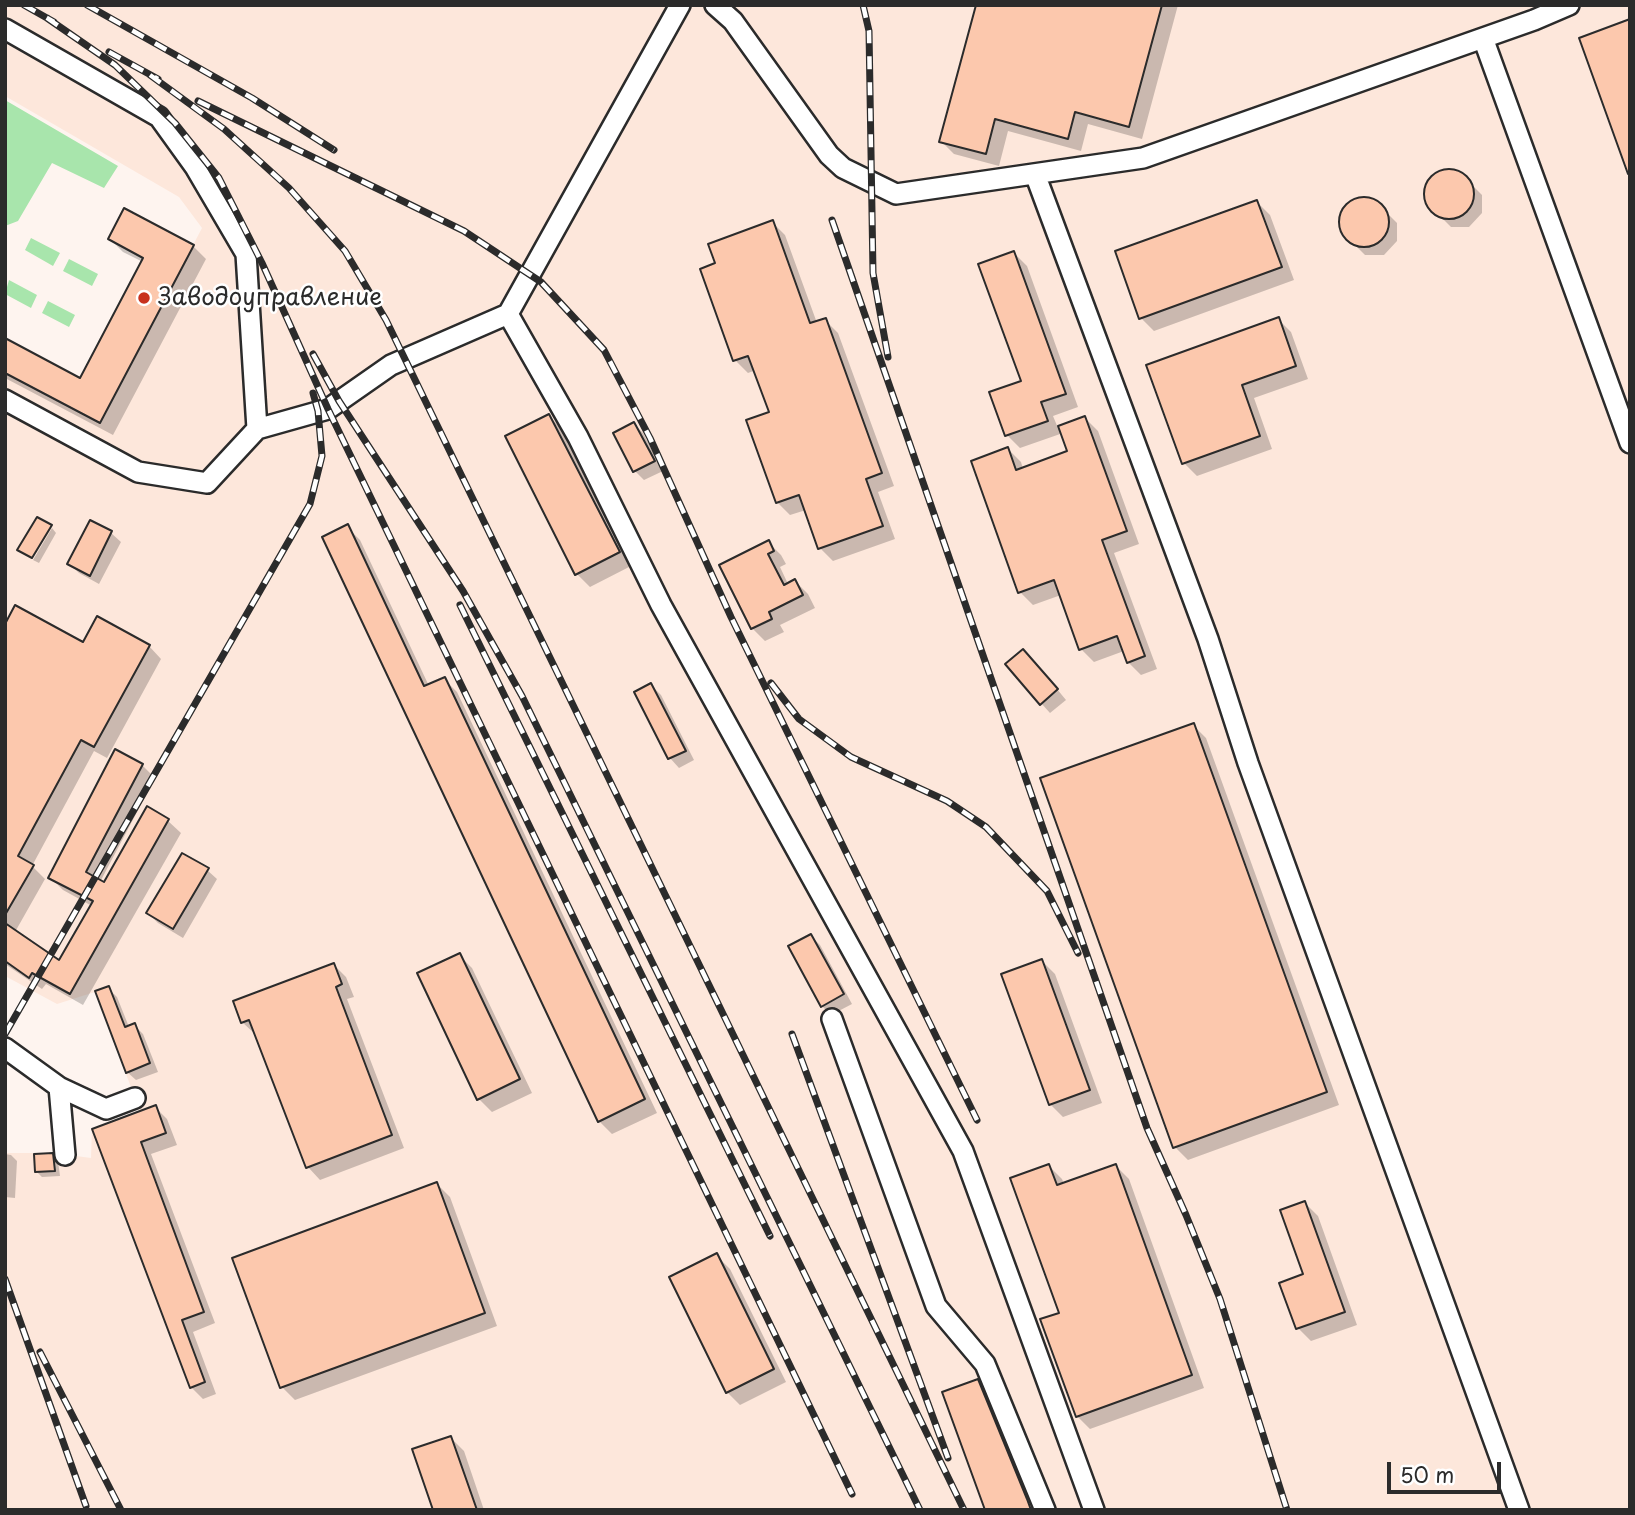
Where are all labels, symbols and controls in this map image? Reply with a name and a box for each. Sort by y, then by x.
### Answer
place label: Заводоуправление [158,284,382,312]
marker: Заводоуправление [136,290,152,306]
scale bar [1390,1448,1504,1492]
text: 50 m [1400,1458,1454,1490]

